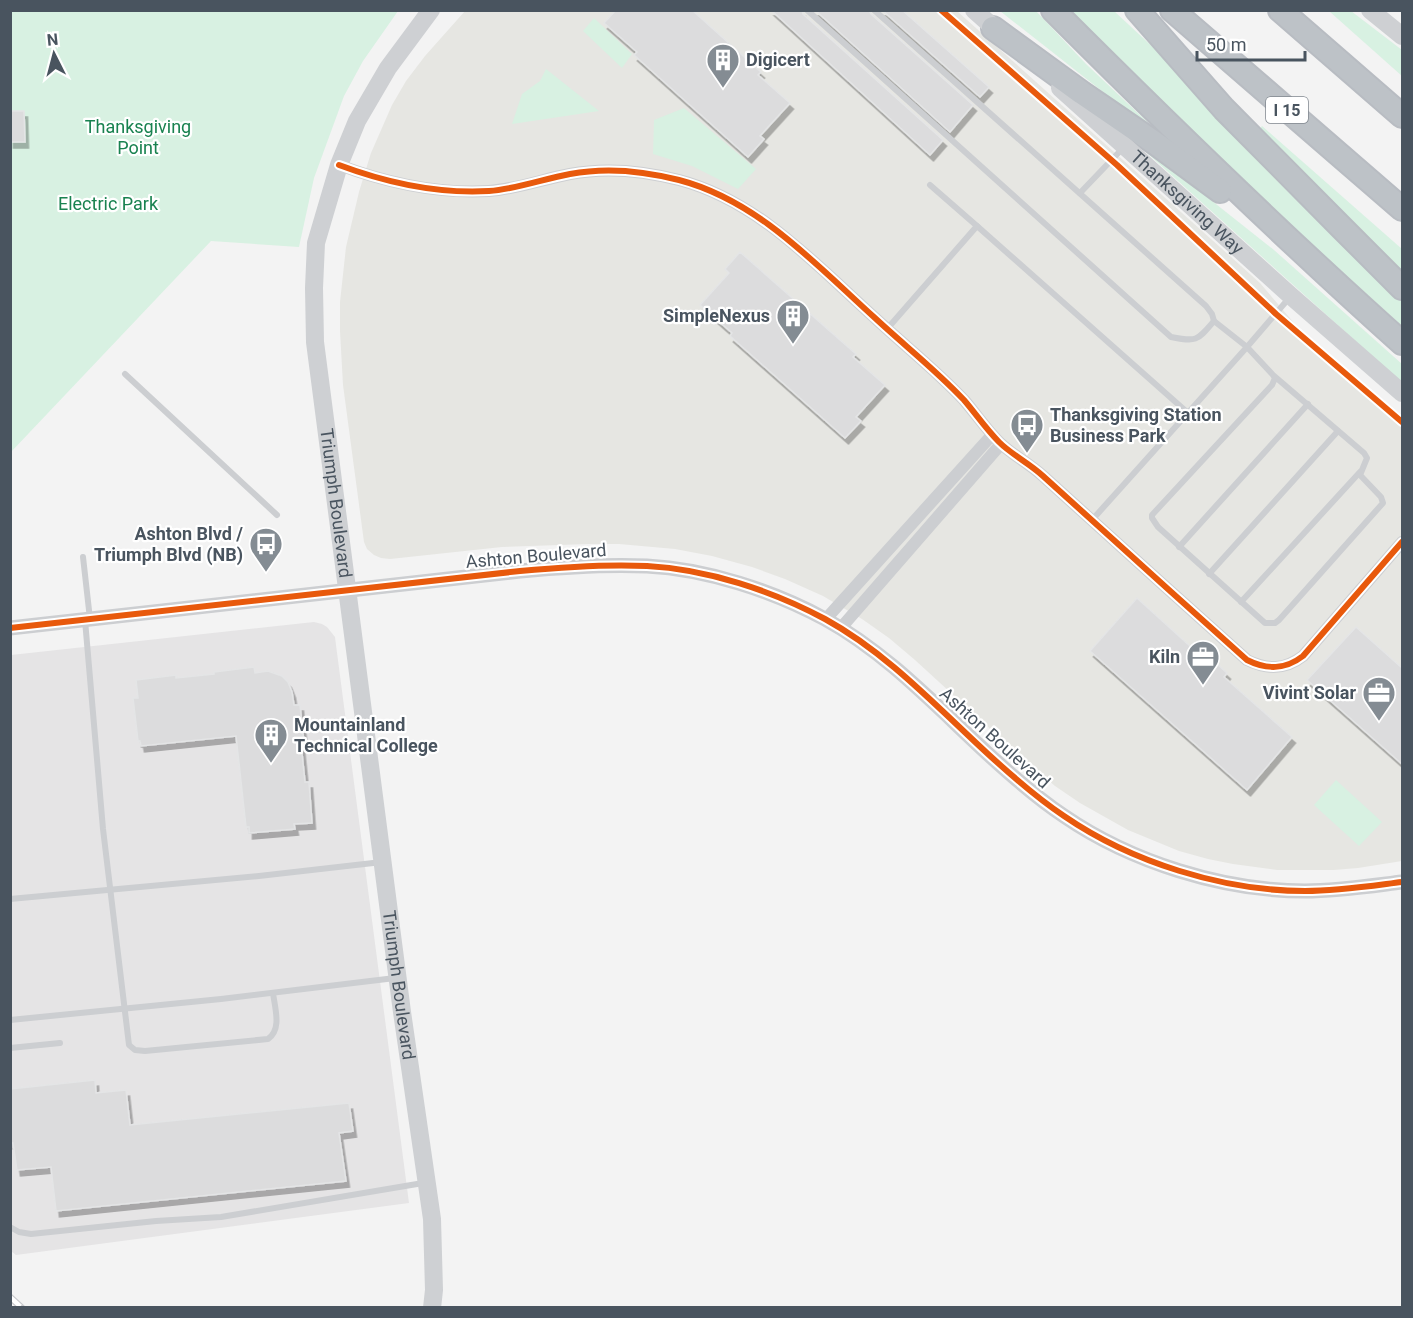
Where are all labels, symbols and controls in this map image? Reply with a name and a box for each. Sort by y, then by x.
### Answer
north arrow [24,24,84,84]
scale bar [1197,24,1305,62]
text: N [46,30,59,50]
text: 50 m [1206,34,1246,55]
building icon: Digicert [705,42,741,89]
place label: Digicert [746,49,810,70]
road number: I 15 [1266,97,1308,123]
park label: Thanksgiving Point [85,116,191,158]
street label: Thanksgiving Way [1127,146,1249,259]
park label: Electric Park [58,193,159,214]
building icon: SimpleNexus [775,298,811,345]
place label: SimpleNexus [663,305,770,326]
place label: Thanksgiving Station Business Park [1050,404,1222,446]
bus stop icon: Thanksgiving Station Business Park [1009,407,1045,454]
street label: Triumph Boulevard [316,427,357,579]
place label: Ashton Blvd / Triumph Blvd (NB) [94,523,243,566]
bus stop icon: Ashton Blvd / Triumph Blvd (NB) [248,526,284,573]
street label: Ashton Boulevard [465,539,607,572]
office icon: Kiln [1185,639,1221,686]
place label: Kiln [1149,646,1180,667]
office icon: Vivint Solar [1361,675,1397,722]
place label: Vivint Solar [1263,682,1356,703]
street label: Ashton Boulevard [936,683,1055,793]
place label: Mountainland Technical College [294,714,438,756]
building icon: Mountainland Technical College [253,717,289,764]
street label: Triumph Boulevard [379,909,420,1061]

